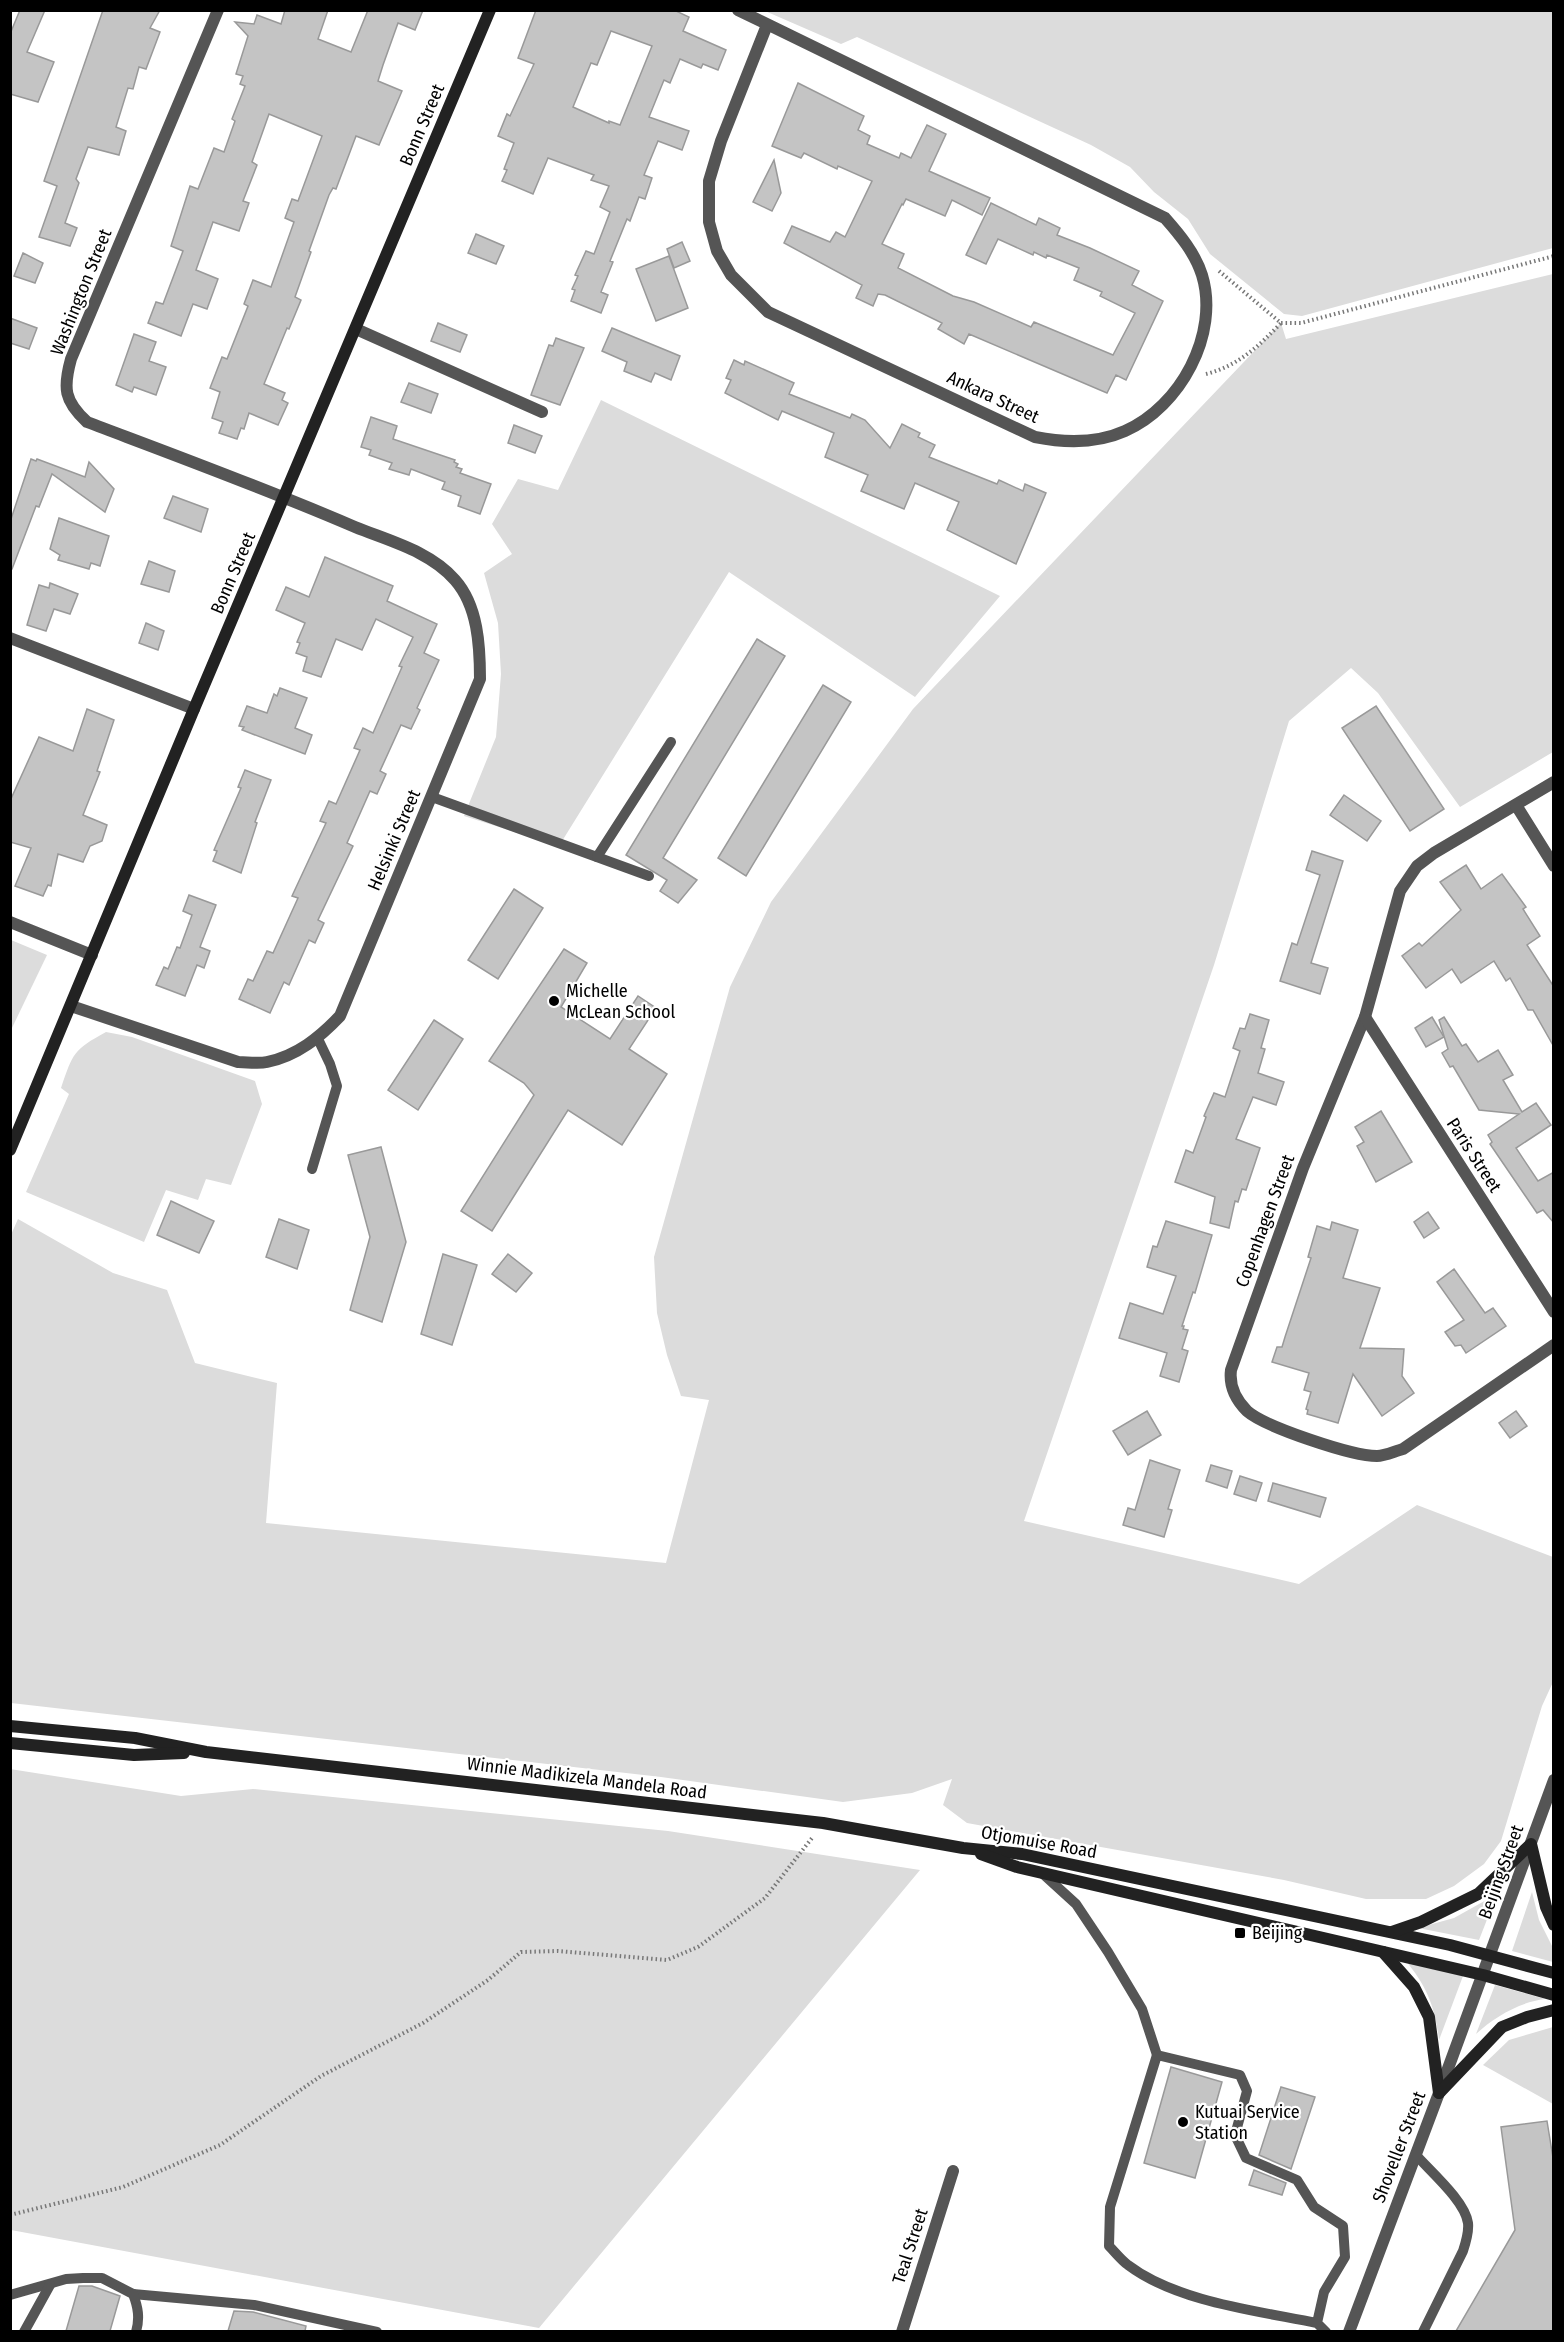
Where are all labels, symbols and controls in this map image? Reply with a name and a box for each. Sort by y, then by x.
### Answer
street label: Bonn Street [395,81,449,169]
street label: Washington Street [46,225,116,358]
street label: Ankara Street [944,366,1043,428]
street label: Bonn Street [206,529,260,617]
street label: Helsinki Street [363,786,425,894]
place label: Michelle McLean School [566,980,675,1023]
marker: Michelle McLean School [547,994,561,1008]
street label: Paris Street [1442,1114,1506,1196]
street label: Copenhagen Street [1231,1152,1299,1290]
street label: Winnie Madikizela Mandela Road [466,1752,708,1804]
street label: Otjomuise Road [979,1821,1099,1863]
street label: Beijing Street [1474,1822,1528,1922]
place label: Beijing [1252,1922,1303,1944]
marker: Beijing [1233,1926,1247,1940]
street label: Shoveller Street [1368,2088,1430,2206]
place label: Kutuai Service Station [1195,2101,1300,2144]
marker: Kutuai Service Station [1176,2115,1190,2129]
street label: Teal Street [887,2205,933,2286]

